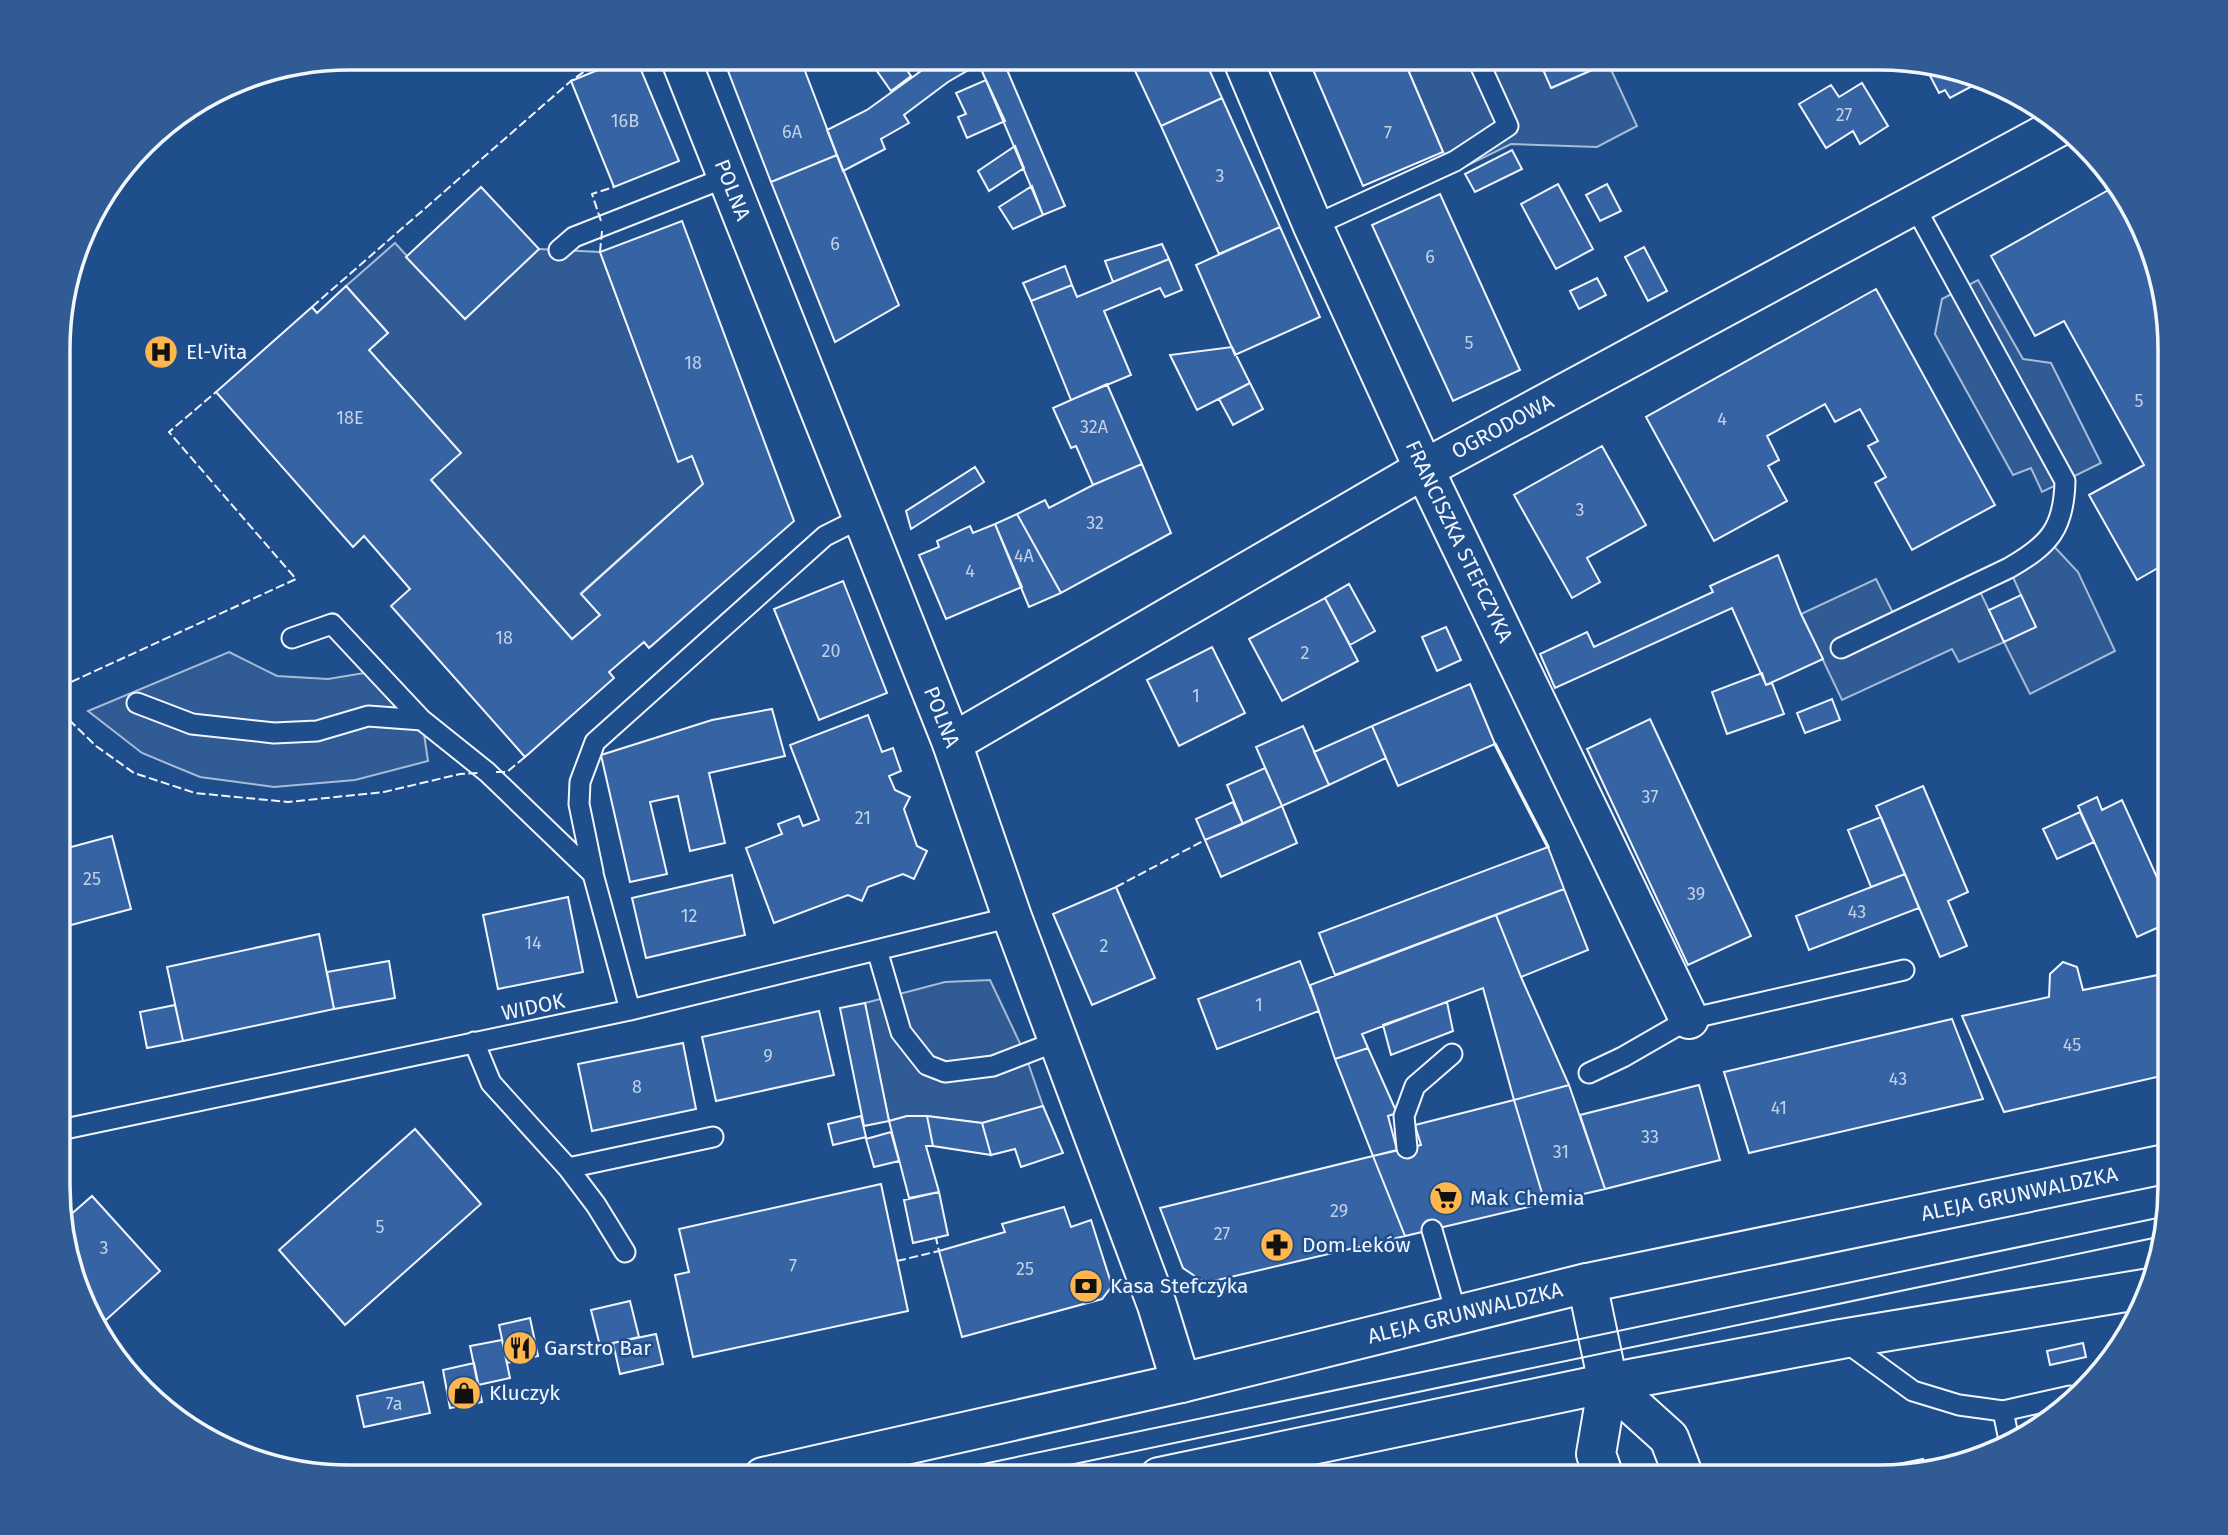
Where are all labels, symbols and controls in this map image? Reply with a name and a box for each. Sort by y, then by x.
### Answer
house number: 27 [1836,104,1852,126]
house number: 16B [611,110,639,132]
house number: 6A [782,121,803,143]
house number: 7 [1384,122,1392,144]
street label: POLNA [709,156,756,224]
house number: 3 [1216,165,1224,187]
house number: 6 [830,233,840,255]
house number: 6 [1425,246,1435,268]
house number: 5 [1464,332,1474,354]
hospital icon: El-Vita [142,333,180,371]
place label: El-Vita [186,339,247,365]
house number: 18 [684,352,702,374]
street label: OGRODOWA [1447,389,1558,465]
house number: 5 [2134,390,2144,412]
house number: 18E [336,407,364,429]
house number: 4 [1717,408,1727,430]
house number: 32A [1080,416,1109,438]
street label: FRANCISZKA STEFCZYKA [1400,436,1519,647]
house number: 3 [1576,499,1584,521]
house number: 32 [1086,512,1104,534]
house number: 4A [1014,545,1035,567]
house number: 4 [965,560,975,582]
house number: 18 [495,627,513,649]
house number: 20 [822,640,840,662]
house number: 2 [1301,642,1310,664]
street label: POLNA [918,683,965,751]
house number: 1 [1192,685,1200,707]
house number: 37 [1642,786,1658,808]
house number: 21 [855,807,871,829]
house number: 25 [83,868,101,890]
house number: 39 [1687,883,1705,905]
house number: 43 [1848,901,1866,923]
house number: 12 [681,905,697,927]
house number: 14 [524,932,542,954]
house number: 2 [1100,935,1109,957]
street label: WIDOK [499,988,568,1026]
house number: 1 [1255,994,1263,1016]
house number: 45 [2063,1034,2081,1056]
house number: 9 [763,1045,773,1067]
house number: 43 [1889,1068,1907,1090]
house number: 8 [632,1076,642,1098]
house number: 41 [1771,1097,1787,1119]
house number: 33 [1641,1126,1659,1148]
house number: 31 [1553,1141,1569,1163]
street label: ALEJA GRUNWALDZKA [1919,1161,2120,1227]
supermarket icon: Mak Chemia [1427,1179,1465,1217]
place label: Mak Chemia [1470,1185,1585,1211]
house number: 29 [1330,1200,1348,1222]
house number: 5 [375,1216,385,1238]
house number: 27 [1214,1223,1230,1245]
pharmacy icon: Dom Leków [1258,1226,1296,1264]
place label: Dom Leków [1302,1232,1411,1258]
house number: 3 [100,1237,108,1259]
house number: 7 [789,1255,797,1277]
house number: 25 [1016,1258,1034,1280]
bank icon: Kasa Stefczyka [1067,1267,1105,1305]
place label: Kasa Stefczyka [1110,1273,1248,1299]
street label: ALEJA GRUNWALDZKA [1365,1276,1565,1350]
restaurant icon: Garstro Bar [501,1329,539,1367]
place label: Garstro Bar [544,1335,651,1361]
shop icon: Kluczyk [445,1374,483,1412]
place label: Kluczyk [489,1380,560,1406]
house number: 7a [385,1393,403,1415]

